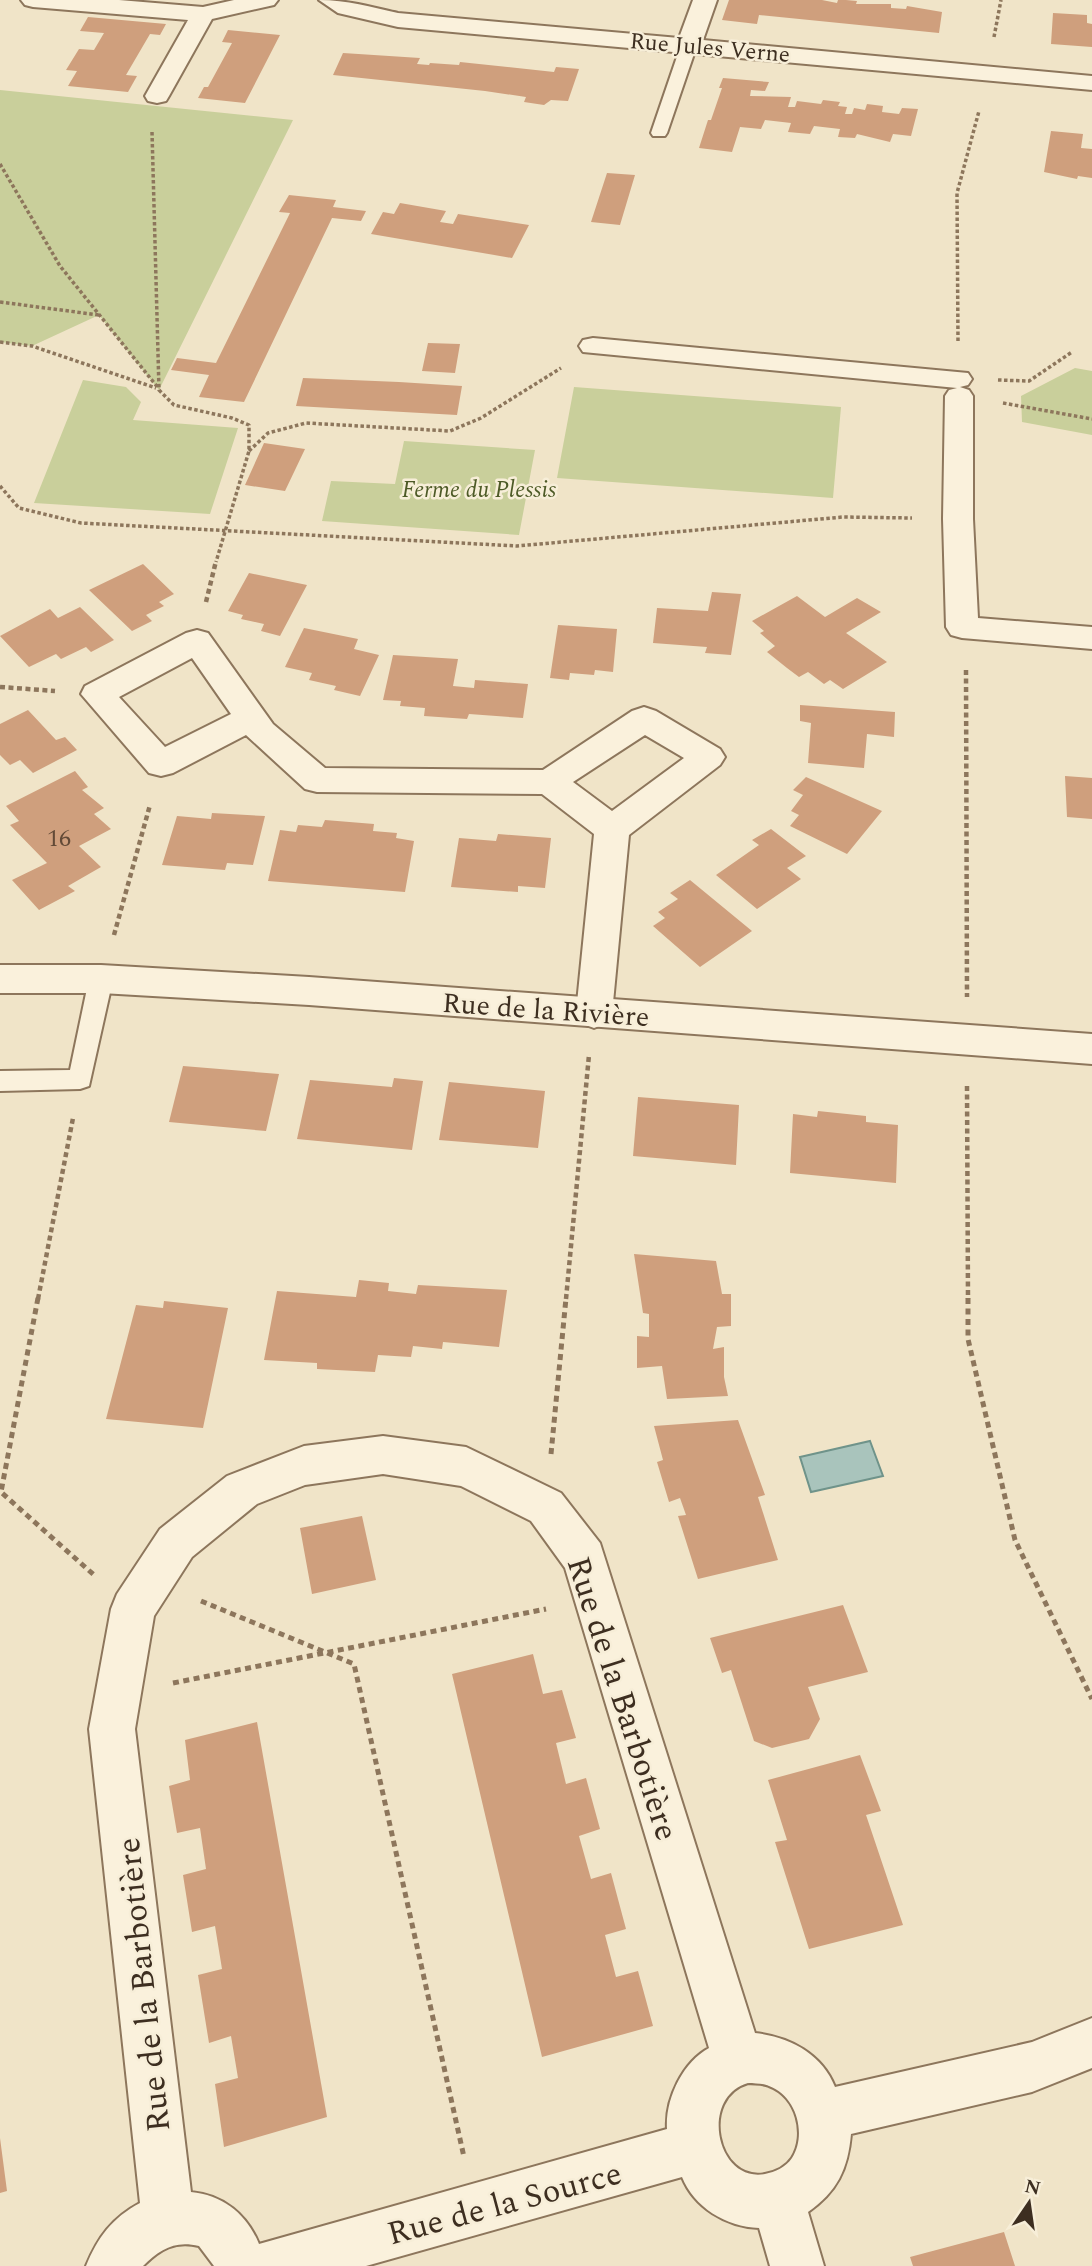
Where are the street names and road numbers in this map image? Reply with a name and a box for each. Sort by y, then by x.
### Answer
street label: Rue Jules Verne [628,24,792,73]
street label: Rue de la Rivière [441,982,651,1039]
street label: Rue de la Barbotière [553,1550,692,1847]
street label: Rue de la Barbotière [104,1835,184,2134]
street label: Rue de la Source [382,2149,627,2259]

